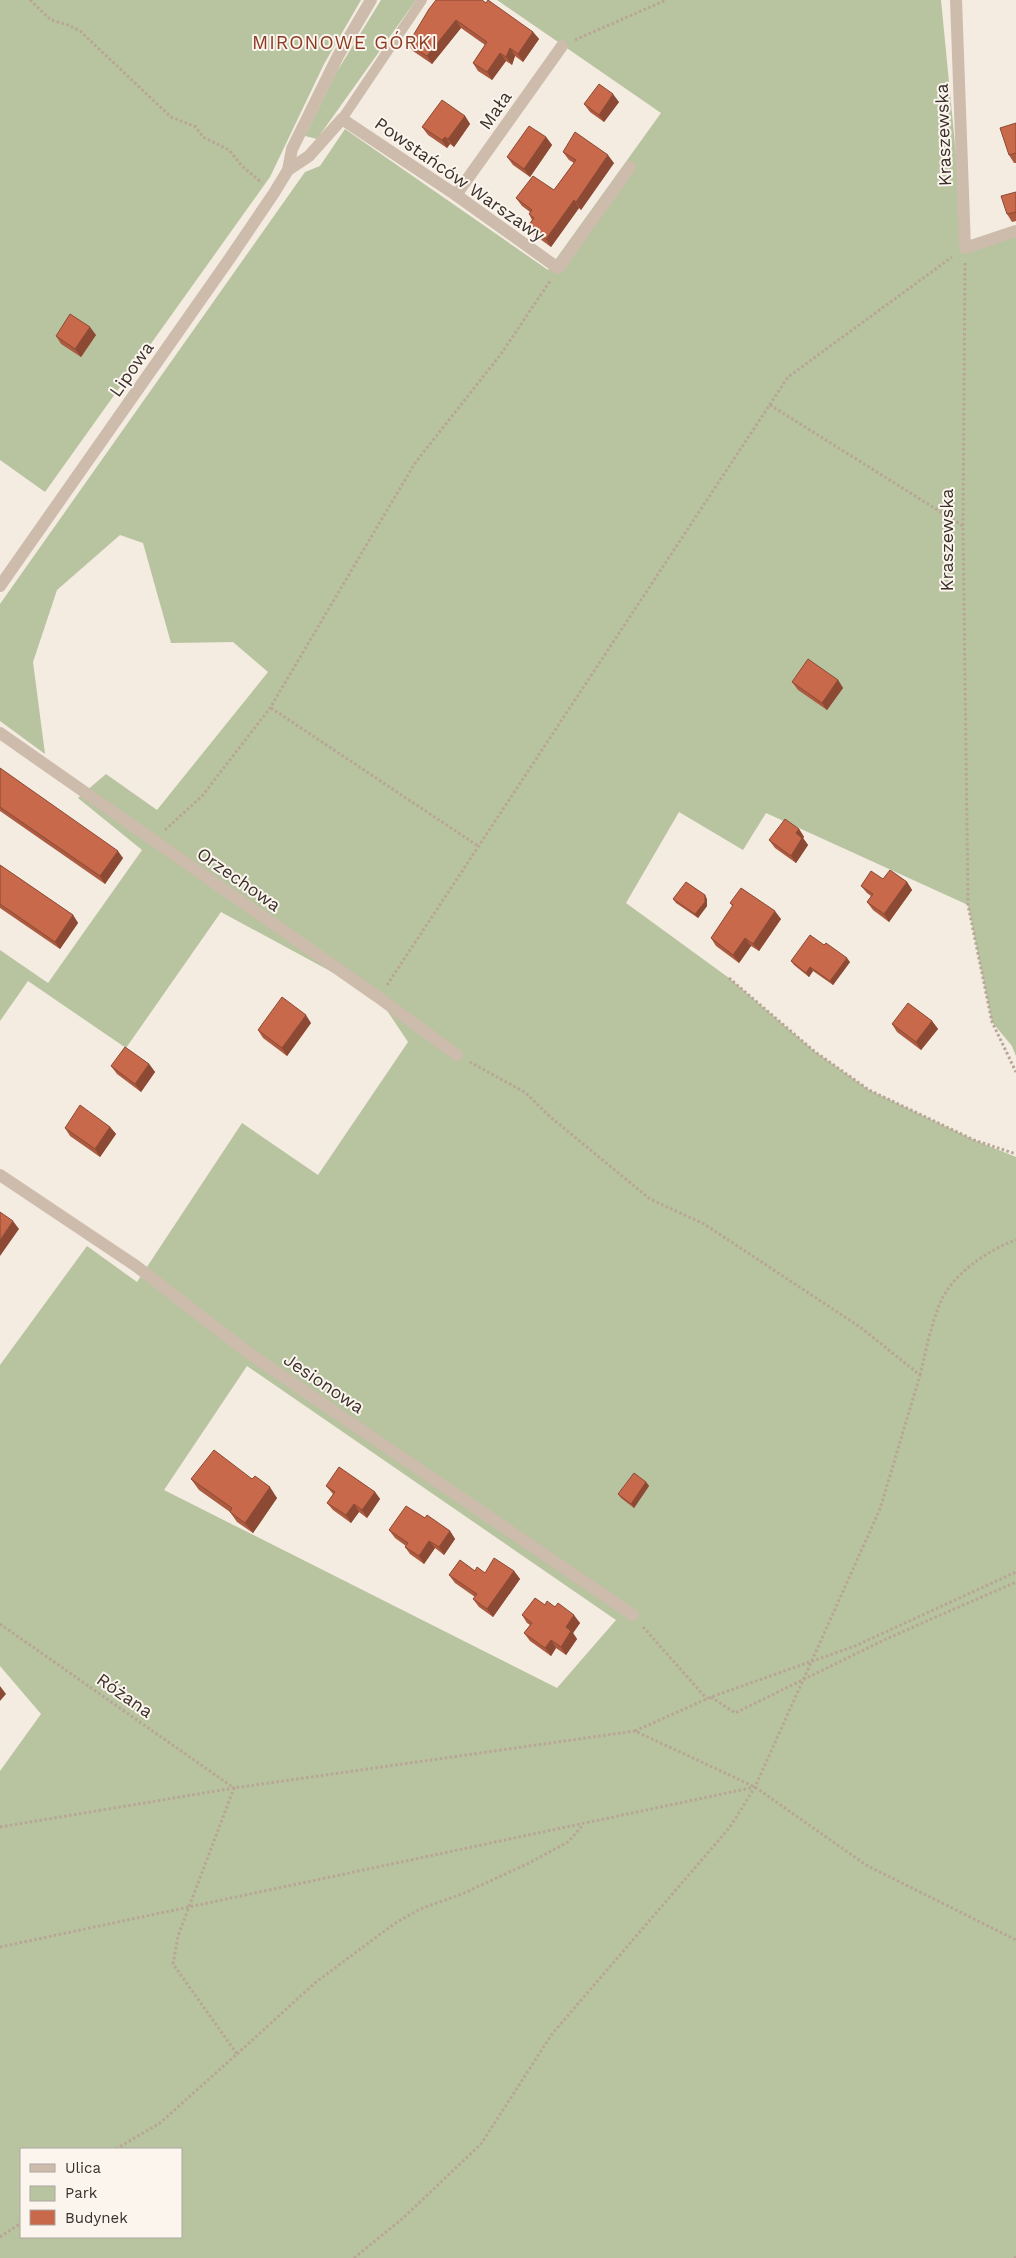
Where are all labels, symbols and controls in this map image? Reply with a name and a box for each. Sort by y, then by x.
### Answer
district label: MIRONOWE GÓRKI [252,31,438,54]
street label: Kraszewska [931,83,955,187]
street label: Mała [474,87,516,133]
street label: Powstańców Warszawy [371,112,550,246]
street label: Lipowa [105,337,157,401]
street label: Kraszewska [936,489,957,591]
street label: Orzechowa [193,842,285,916]
street label: Jesionowa [280,1349,368,1417]
street label: Różana [93,1668,157,1722]
legend [20,2148,182,2238]
text: Ulica [65,2159,102,2177]
text: Park [65,2184,98,2202]
text: Budynek [65,2209,128,2227]

